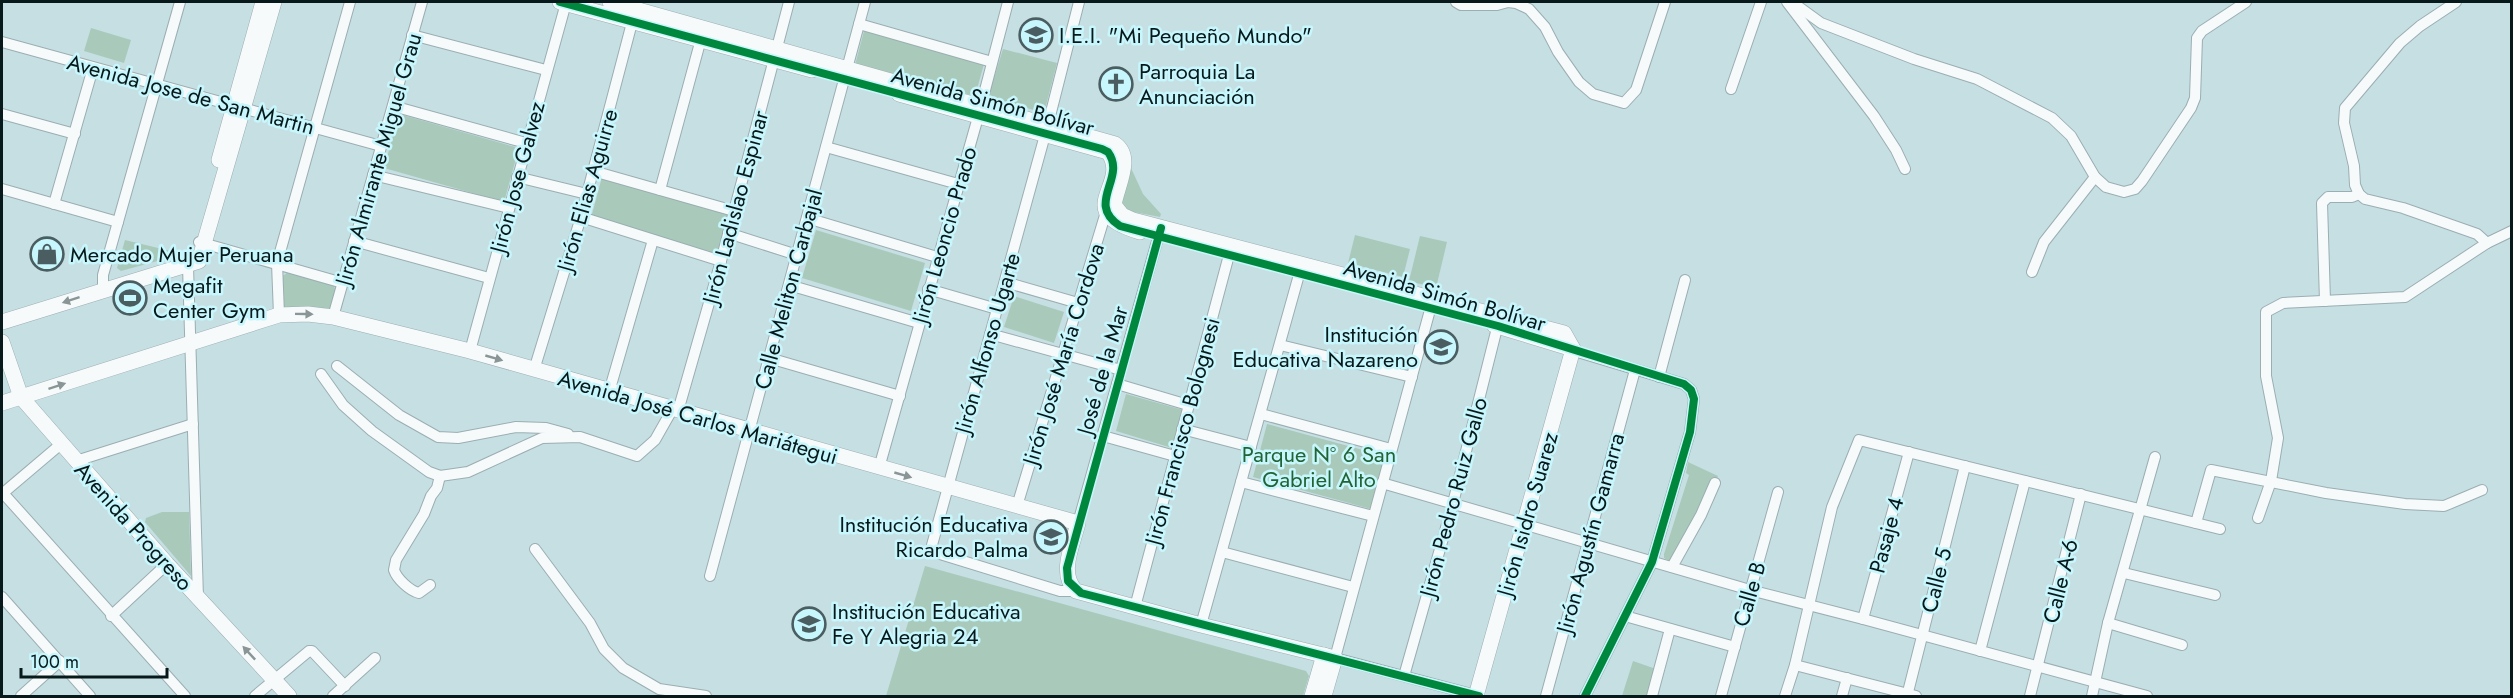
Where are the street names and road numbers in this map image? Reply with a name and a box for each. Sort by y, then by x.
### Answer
street label: Jirón Almirante Miguel Grau [326,29,429,292]
street label: Avenida Jose de San Martin [64,46,318,142]
street label: Avenida Simón Bolívar [888,58,1099,144]
street label: Jirón Jose Galvez [481,98,553,259]
street label: Jirón Elias Aguirre [548,105,625,278]
street label: Jirón Ladislao Espinar [693,106,776,310]
street label: Jirón Leoncio Prado [903,143,985,330]
street label: Calle Meliton Carbajal [746,185,830,393]
street label: Jirón José María Cordova [1013,239,1112,472]
street label: Jirón Alfonso Ugarte [945,249,1028,440]
street label: Avenida Simón Bolívar [1340,251,1550,339]
street label: José de la Mar [1067,301,1136,441]
street label: Jirón Francisco Bolognesi [1135,314,1228,551]
street label: Avenida José Carlos Mariátegui [554,362,842,472]
street label: Jirón Pedro Ruiz Gallo [1410,394,1495,603]
street label: Jirón Isidro Suarez [1487,428,1566,603]
street label: Jirón Agustín Gamarra [1547,429,1632,640]
street label: Avenida Progreso [67,454,201,598]
street label: Pasaje 4 [1860,493,1912,577]
street label: Calle A-6 [2034,536,2086,626]
street label: Calle 5 [1912,544,1960,616]
street label: Calle B [1725,558,1773,630]

